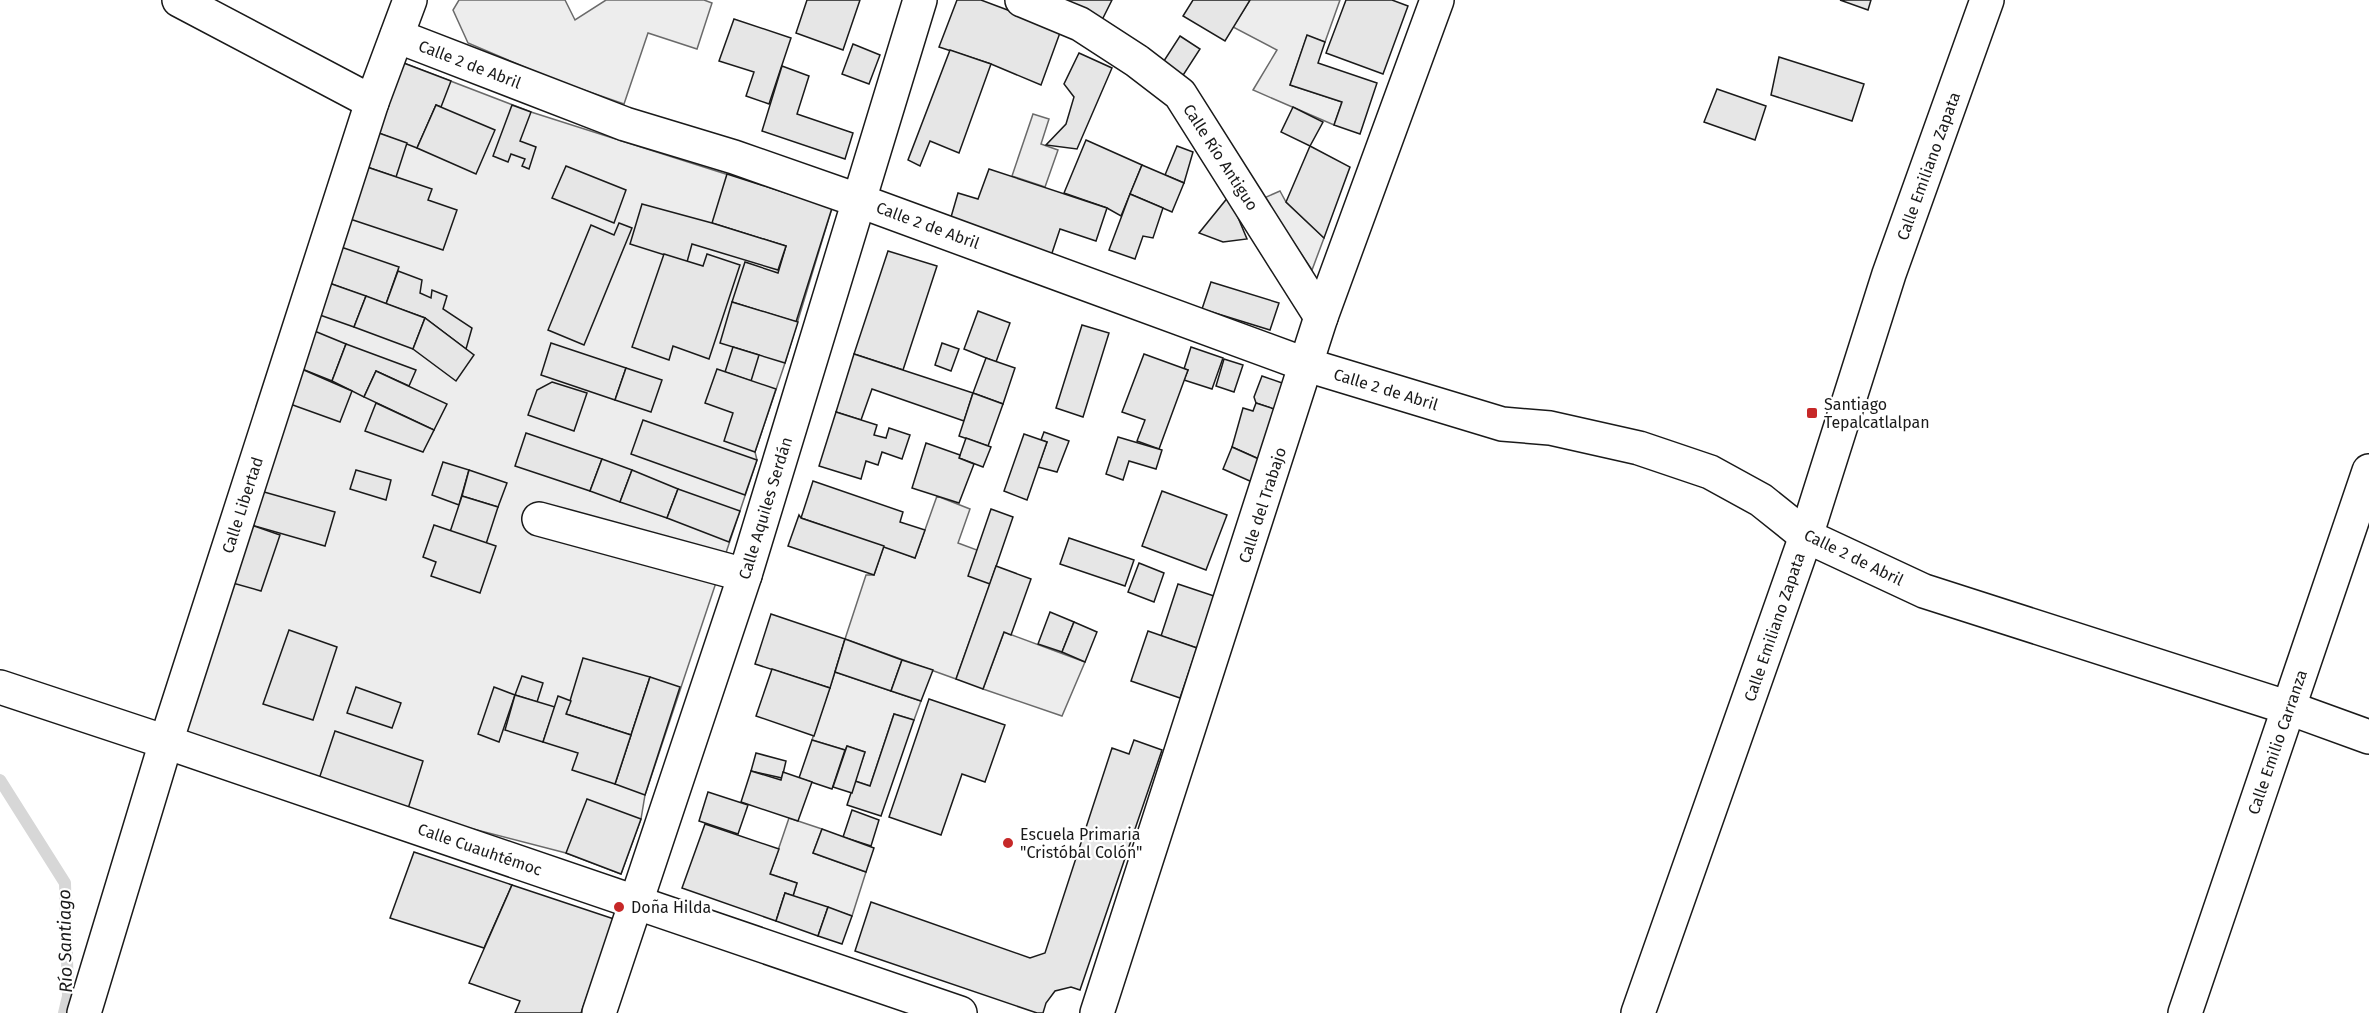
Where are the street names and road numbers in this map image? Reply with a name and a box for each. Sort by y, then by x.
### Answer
street label: Calle 2 de Abril [416,36,524,93]
street label: Calle Emiliano Zapata [1893,89,1964,243]
street label: Calle Río Antiguo [1179,101,1262,214]
street label: Calle 2 de Abril [874,198,982,253]
street label: Calle 2 de Abril [1331,365,1441,414]
street label: Calle Aquiles Serdán [735,435,796,582]
street label: Calle del Trabajo [1235,445,1290,565]
street label: Calle Libertad [218,454,267,556]
street label: Calle 2 de Abril [1801,525,1907,590]
street label: Calle Emiliano Zapata [1740,550,1809,704]
street label: Calle Emilio Carranza [2244,667,2311,817]
street label: Calle Cuauhtémoc [415,819,545,880]

